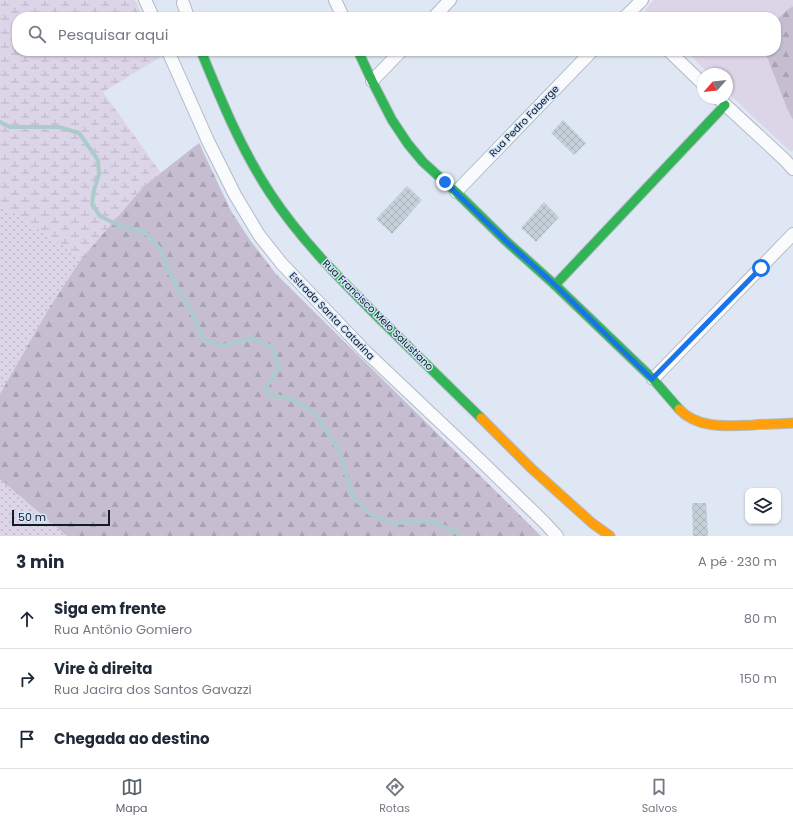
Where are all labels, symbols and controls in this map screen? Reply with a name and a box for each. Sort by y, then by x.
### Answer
search box [12,12,781,56]
icon: search [26,23,48,45]
text: Pesquisar aqui [58,24,168,45]
north arrow [697,68,733,104]
street label: Rua Pedro Faberge [486,82,562,160]
route end [436,173,454,191]
street label: Rua Francisco Melo Salustiano [319,256,437,374]
route start [752,259,770,277]
street label: Estrada Santa Catarina [286,269,378,363]
map controls [745,488,781,524]
button: layers [745,488,781,524]
scale bar [12,508,110,527]
text: 50 m [18,509,46,525]
text: 3 min [16,550,64,574]
text: A pé · 230 m [698,552,777,571]
text: Siga em frente [54,598,166,619]
icon: ahead [16,608,38,630]
text: 80 m [744,609,777,628]
text: Rua Antônio Gomiero [54,620,192,639]
text: Vire à direita [54,658,153,679]
icon: right [16,668,38,690]
text: 150 m [740,669,777,688]
text: Rua Jacira dos Santos Gavazzi [54,680,252,699]
icon: arrive [16,728,38,750]
text: Chegada ao destino [54,728,210,749]
tab: Mapa [116,776,148,817]
tab: Rotas [379,776,410,817]
tab: Salvos [642,776,677,817]

